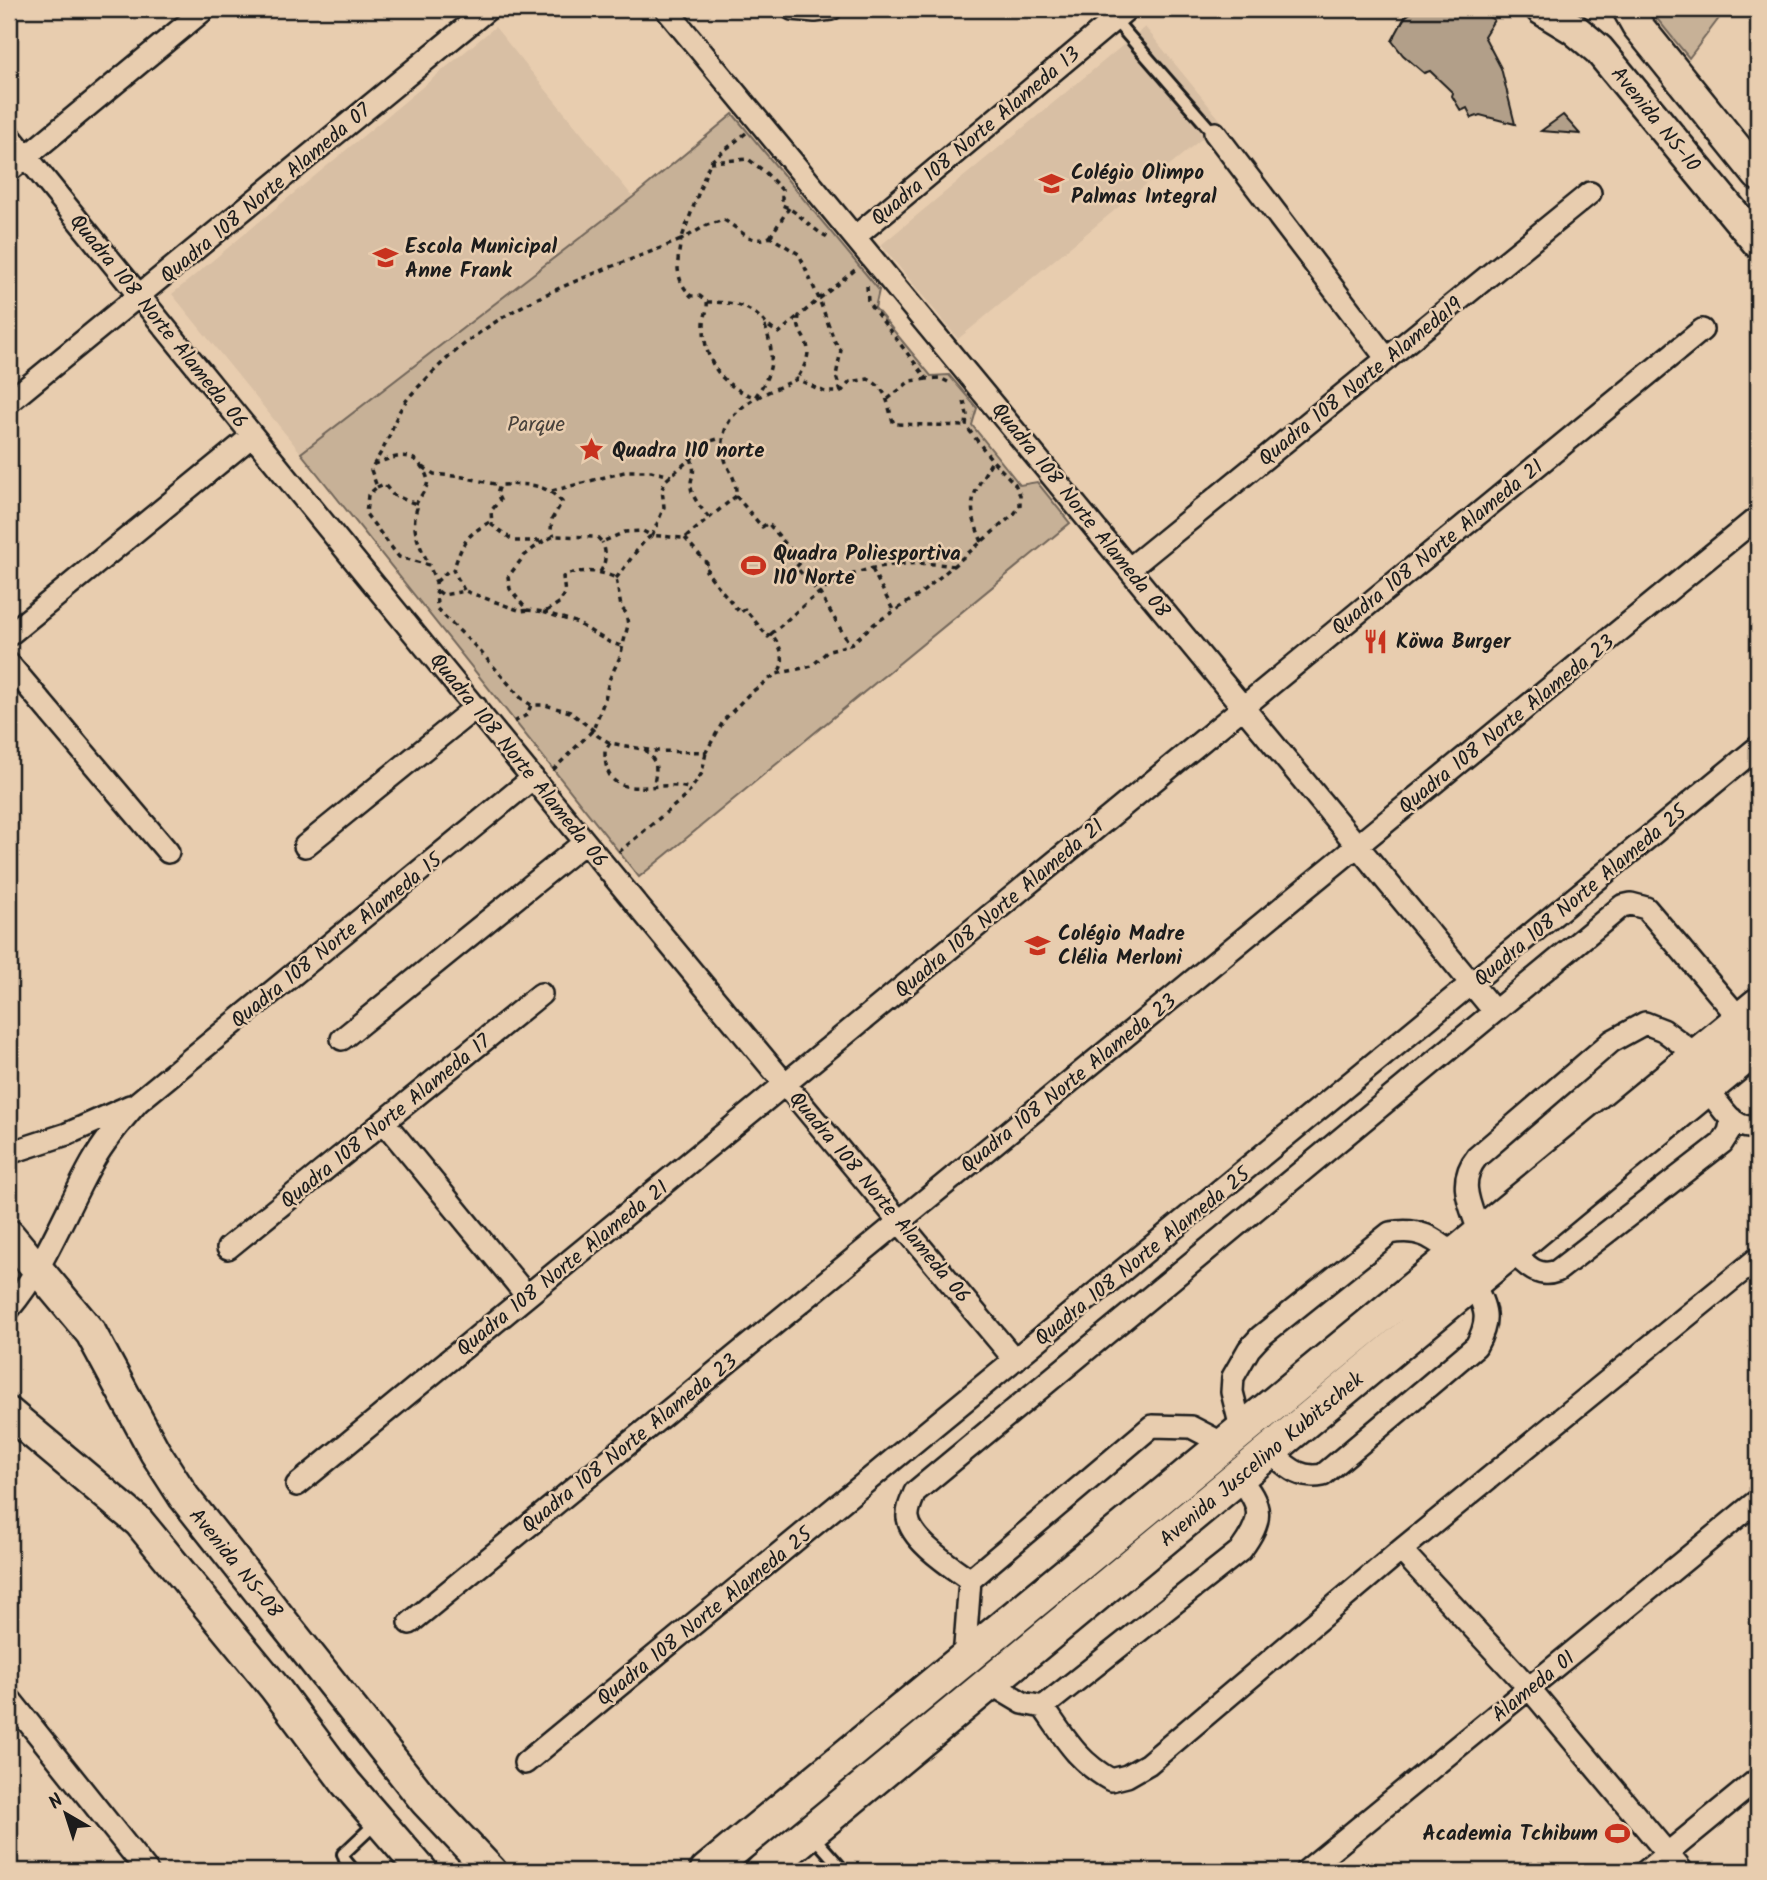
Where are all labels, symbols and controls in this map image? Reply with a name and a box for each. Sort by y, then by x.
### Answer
street label: Quadra 108 Norte Alameda 13 [864,39,1088,235]
street label: Avenida NS-10 [1602,60,1708,180]
street label: Quadra 108 Norte Alameda 07 [153,95,380,293]
place label: Colégio Olimpo Palmas Integral [1071,157,1217,214]
school or university icon: Colégio Olimpo Palmas Integral [1037,170,1065,198]
street label: Quadra 108 Norte Alameda 06 [60,207,255,437]
place label: Escola Municipal Anne Frank [405,231,558,288]
school or university icon: Escola Municipal Anne Frank [371,244,399,272]
street label: Quadra 108 Norte Alameda19 [1251,289,1470,475]
street label: Quadra 108 Norte Alameda 08 [982,396,1178,626]
park label: Parque [507,409,565,442]
place label: Quadra 110 norte [612,435,765,468]
place icon: Quadra 110 norte [578,436,606,464]
street label: Quadra 108 Norte Alameda 21 [1324,452,1551,645]
place label: Quadra Poliesportiva 110 Norte [773,538,961,595]
sports icon: Quadra Poliesportiva 110 Norte [739,551,767,579]
place label: Köwa Burger [1396,626,1512,659]
restaurant icon: Köwa Burger [1362,627,1390,655]
street label: Quadra 108 Norte Alameda 23 [1391,627,1623,823]
street label: Quadra 108 Norte Alameda 06 [420,646,615,876]
street label: Quadra 108 Norte Alameda 25 [1467,796,1696,996]
street label: Quadra 108 Norte Alameda 21 [888,811,1112,1007]
street label: Quadra 108 Norte Alameda 15 [224,844,451,1037]
place label: Colégio Madre Clélia Merloni [1058,918,1185,975]
school or university icon: Colégio Madre Clélia Merloni [1024,931,1052,959]
street label: Quadra 108 Norte Alameda 23 [953,986,1185,1182]
street label: Quadra 108 Norte Alameda 17 [273,1026,500,1218]
street label: Quadra 108 Norte Alameda 06 [780,1084,978,1312]
street label: Quadra 108 Norte Alameda 25 [1028,1158,1260,1355]
street label: Quadra 108 Norte Alameda 21 [449,1173,676,1366]
street label: Quadra 108 Norte Alameda 23 [514,1346,746,1542]
street label: Avenida Juscelino Kubitschek [1152,1364,1372,1556]
street label: Avenida NS-08 [180,1501,290,1627]
street label: Quadra 108 Norte Alameda 25 [590,1518,822,1715]
street label: Alameda 01 [1485,1643,1583,1731]
north arrow [32,1778,102,1848]
text: N [42,1787,71,1818]
place label: Academia Tchibum [1422,1818,1598,1851]
sports icon: Academia Tchibum [1604,1819,1632,1847]

